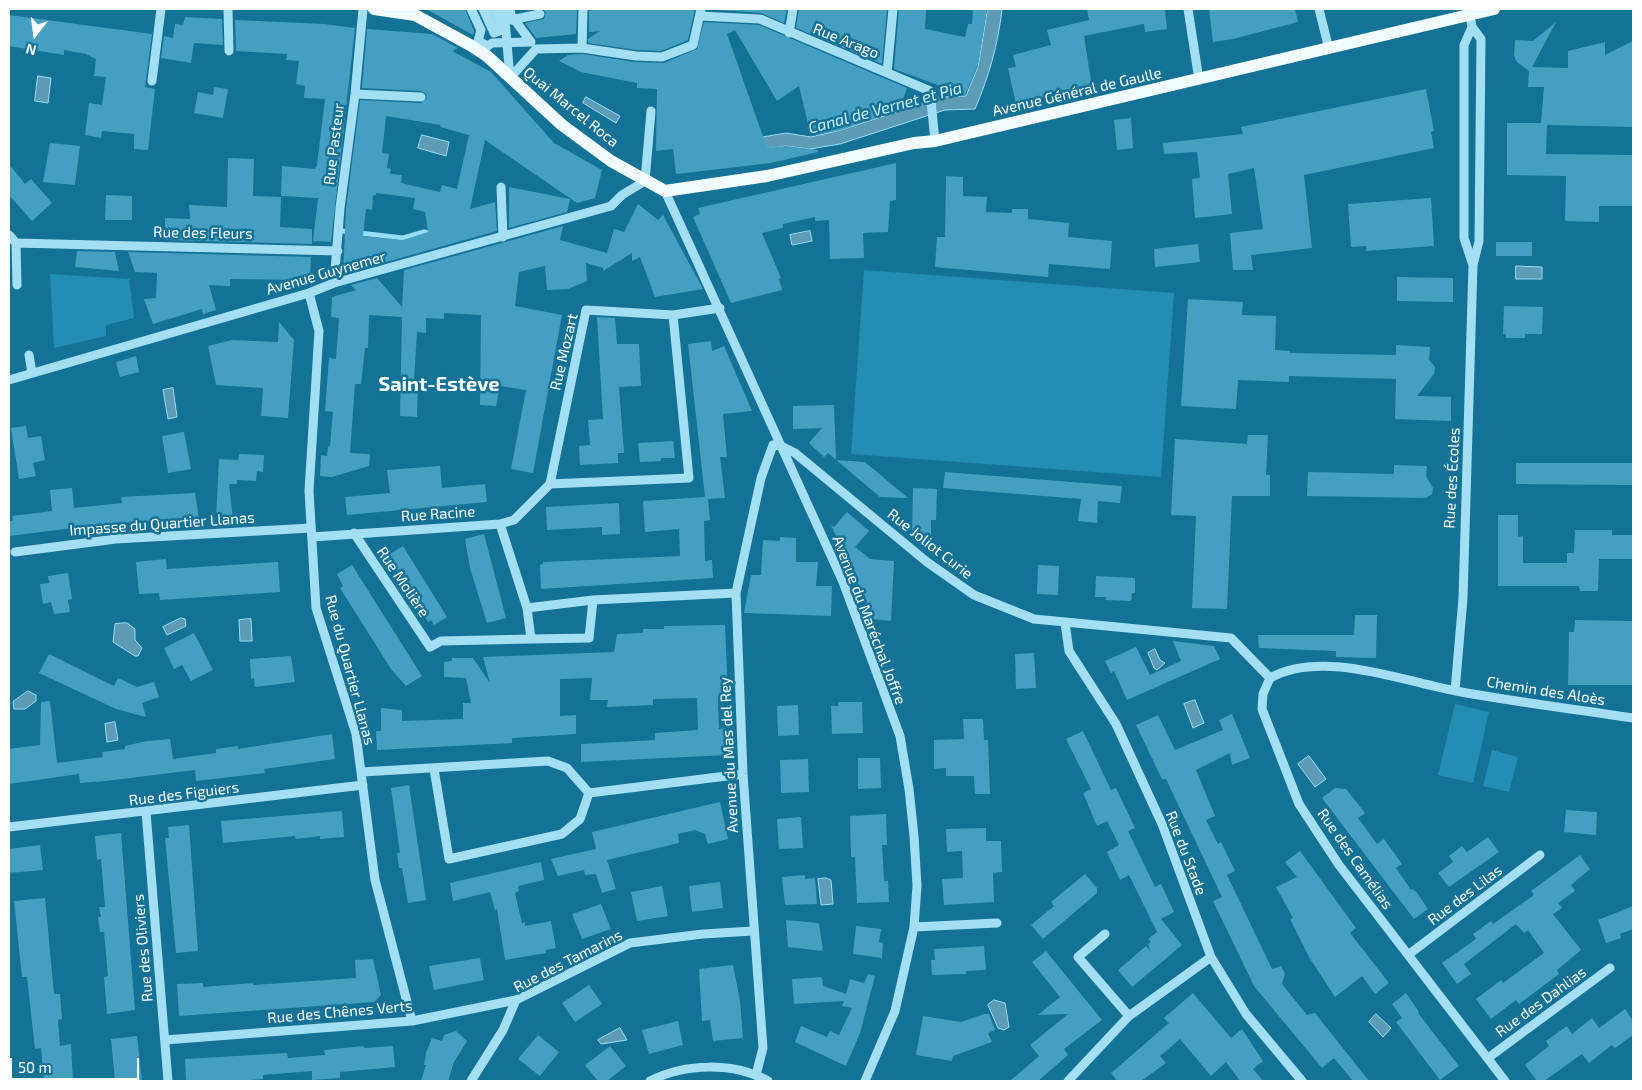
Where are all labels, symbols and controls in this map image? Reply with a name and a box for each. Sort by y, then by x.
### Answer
north arrow [10,10,60,60]
street label: Rue Arago [810,20,882,62]
text: N [24,40,38,59]
street label: Quai Marcel Roca [520,63,622,151]
street label: Avenue Général de Gaulle [991,64,1163,120]
water label: Canal de Vernet et Pia [806,78,964,138]
street label: Rue Pasteur [320,102,348,186]
street label: Rue des Fleurs [153,223,253,243]
street label: Avenue Guynemer [264,247,388,299]
street label: Rue Mozart [546,312,582,392]
district label: Saint-Estève [378,372,500,396]
street label: Rue des Écoles [1440,427,1464,529]
street label: Rue Racine [400,502,476,526]
street label: Rue Joliot Curie [884,505,976,583]
street label: Impasse du Quartier Llanas [69,509,255,539]
street label: Avenue du Maréchal Joffre [828,533,910,707]
street label: Rue Molière [373,543,433,621]
street label: Rue du Quartier Llanas [321,593,379,747]
street label: Chemin des Aloès [1485,673,1607,709]
street label: Avenue du Mas del Rey [716,677,742,833]
street label: Rue des Figuiers [128,778,240,810]
street label: Rue des Camélias [1314,805,1396,913]
street label: Rue du Stade [1162,808,1210,898]
street label: Rue des Lilas [1424,861,1506,929]
street label: Rue des Oliviers [129,893,157,1003]
street label: Rue des Tamarins [511,926,625,996]
street label: Rue des Dahlias [1492,963,1590,1041]
street label: Rue des Chênes Verts [267,997,413,1027]
scale bar [12,1048,141,1080]
text: 50 m [18,1058,52,1076]

